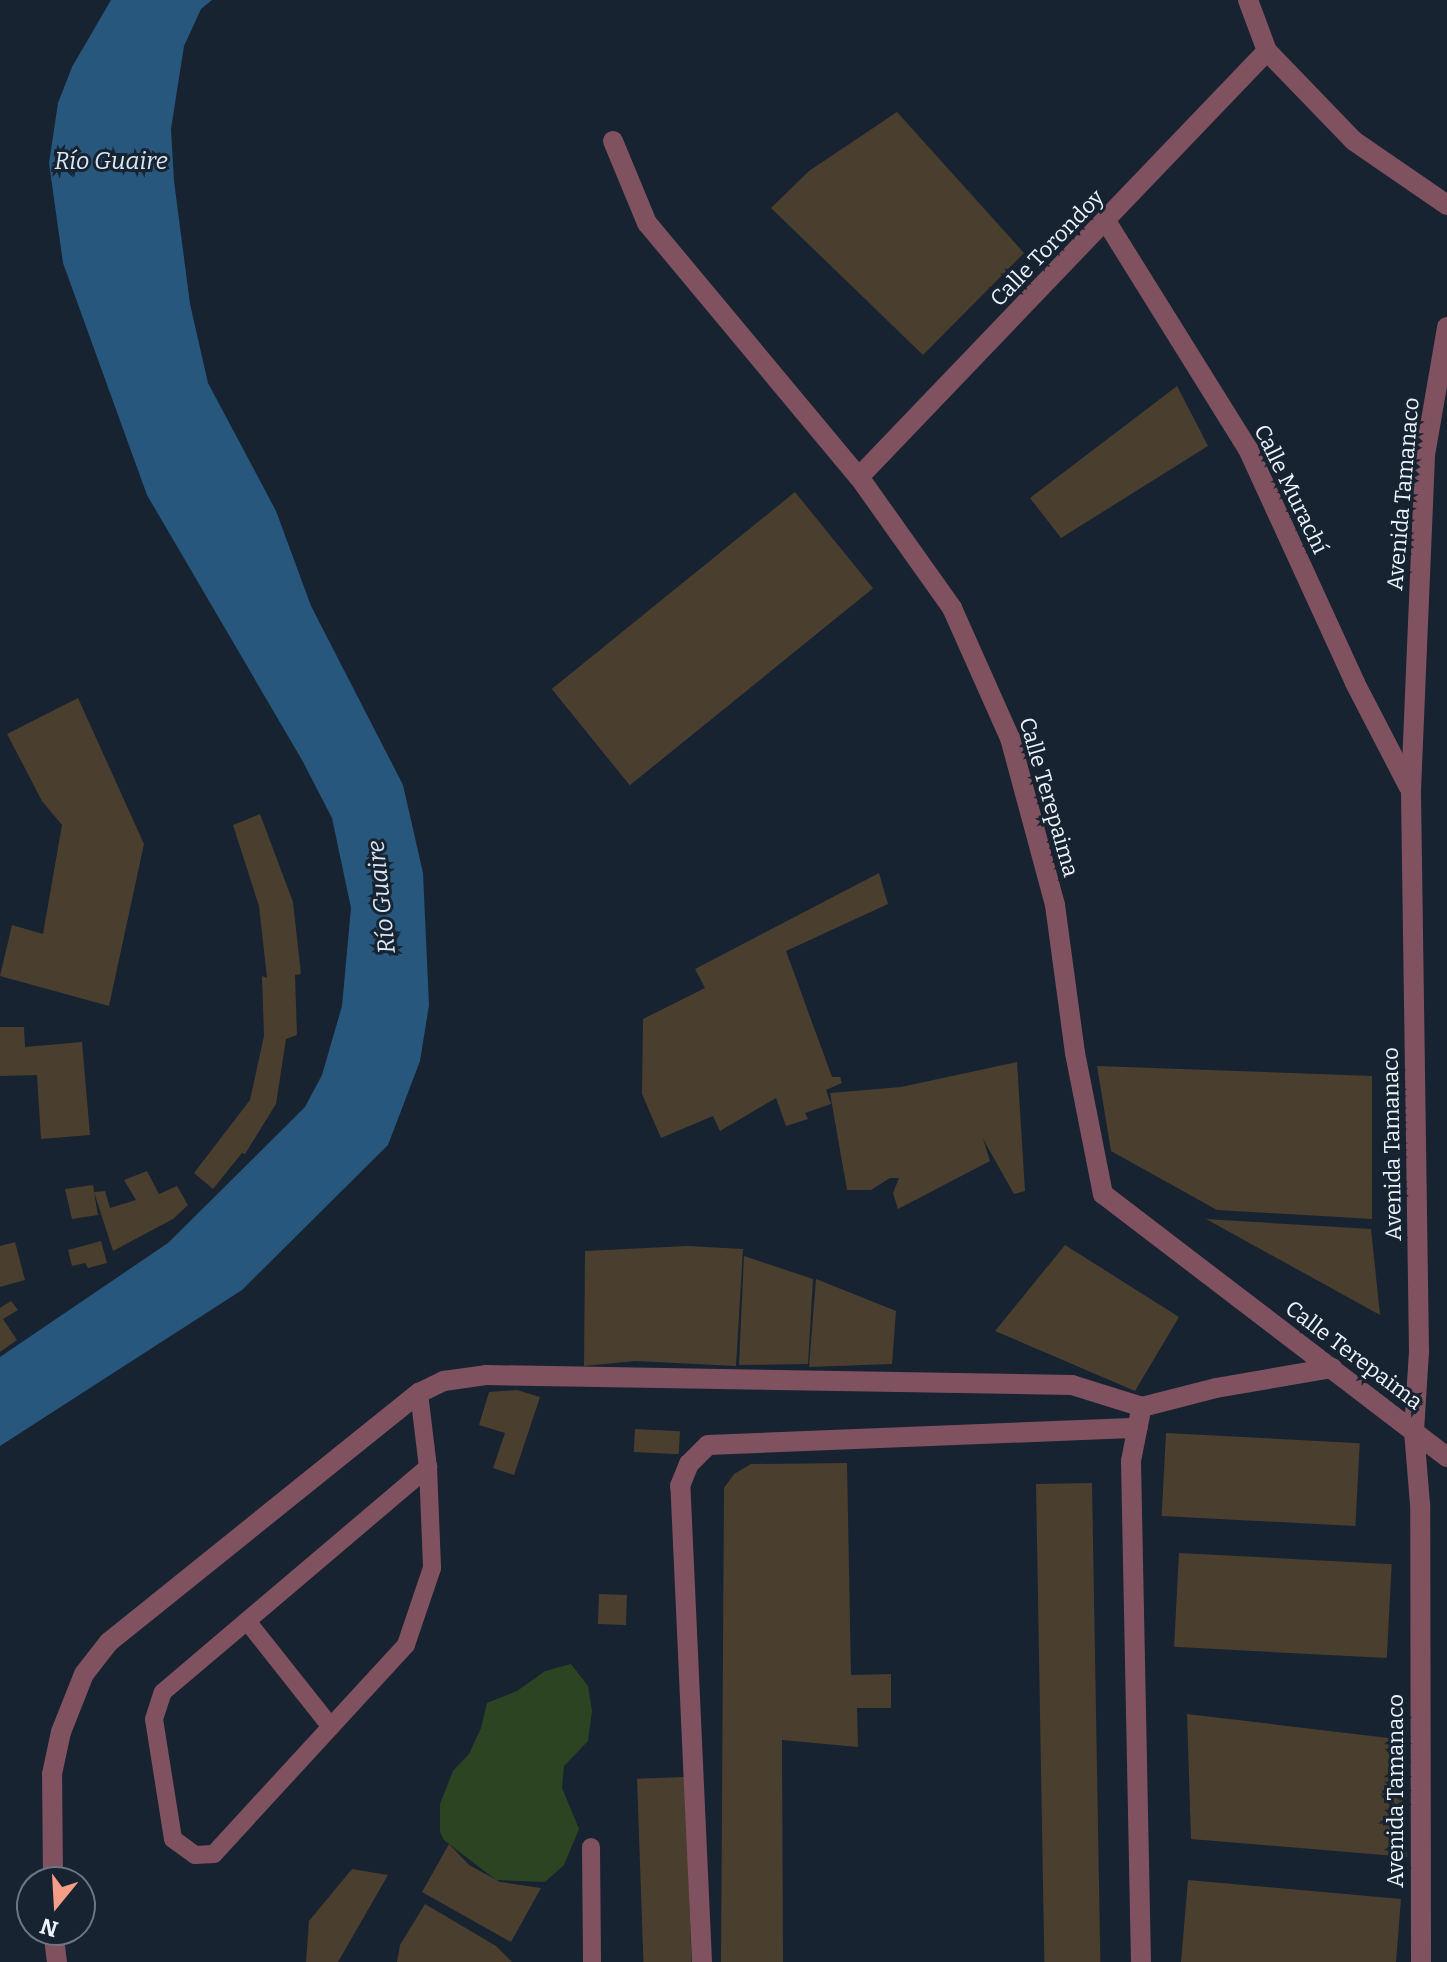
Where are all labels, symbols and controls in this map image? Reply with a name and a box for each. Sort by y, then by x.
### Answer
water label: Río Guaire [54,148,168,176]
street label: Calle Torondoy [985,184,1109,312]
street label: Avenida Tamanaco [1381,396,1425,592]
street label: Calle Murachí [1248,420,1334,558]
street label: Calle Terepaima [1014,714,1084,880]
water label: Río Guaire [362,839,402,955]
street label: Avenida Tamanaco [1377,1047,1407,1241]
street label: Calle Terepaima [1280,1295,1428,1415]
street label: Avenida Tamanaco [1383,1694,1409,1888]
north arrow [16,1866,96,1946]
text: N [37,1912,61,1943]

